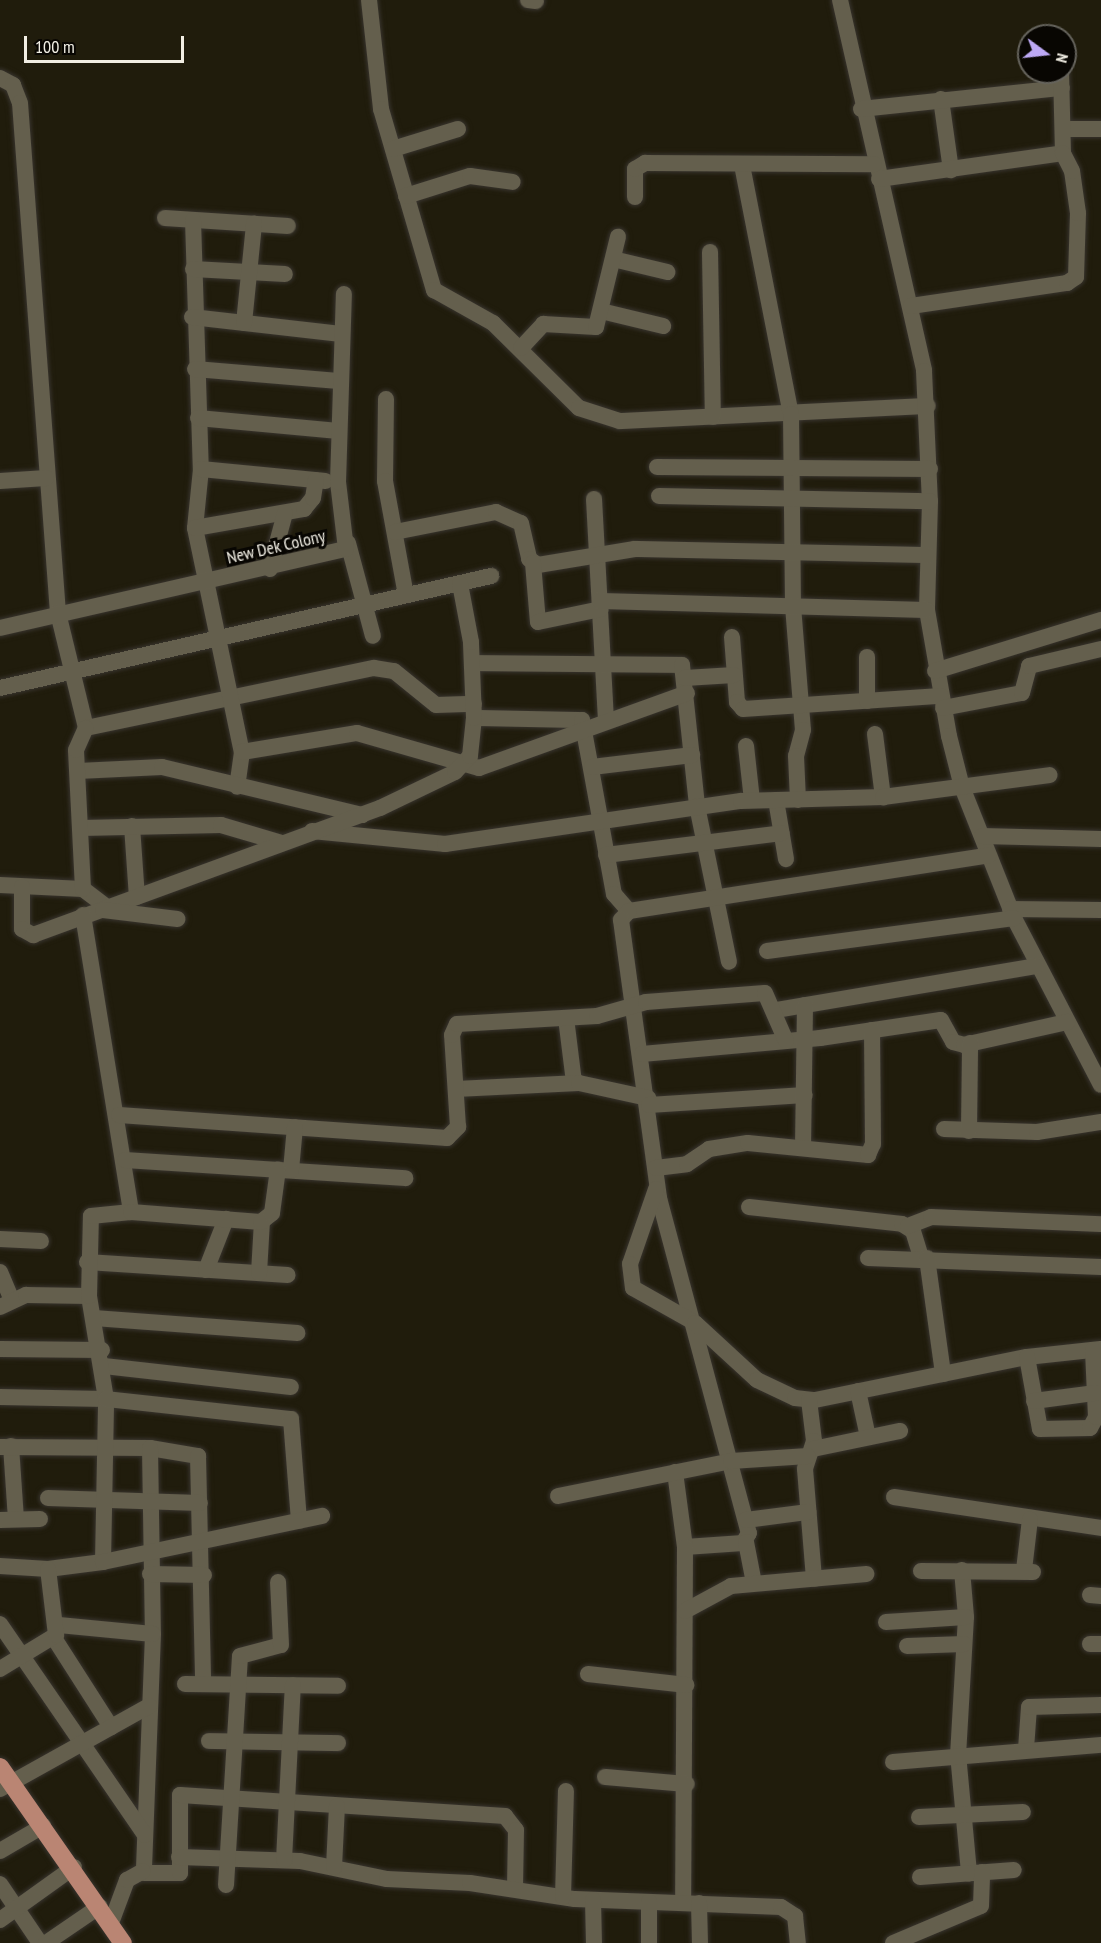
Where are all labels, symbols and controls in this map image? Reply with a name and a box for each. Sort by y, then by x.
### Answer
scale bar [27,24,188,62]
north arrow [1017,24,1077,84]
text: 100 m [35,35,75,58]
text: N [1052,51,1073,65]
street label: New Dek Colony [224,525,328,569]

